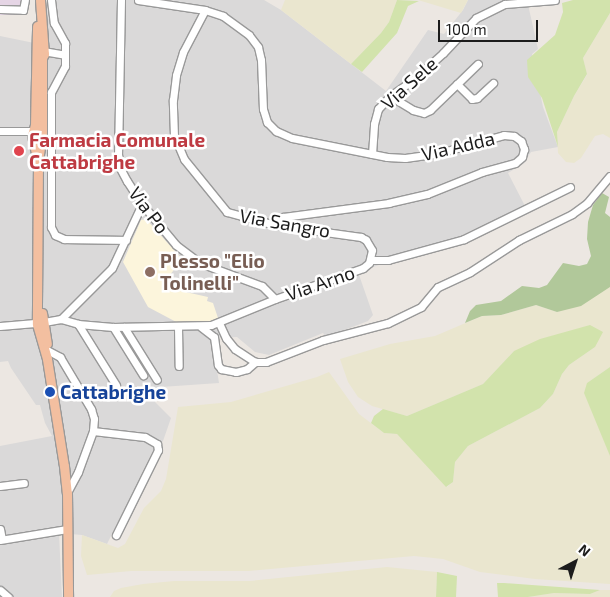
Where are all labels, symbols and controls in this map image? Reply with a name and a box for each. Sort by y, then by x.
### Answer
scale bar [440,10,540,42]
text: 100 m [446,20,487,38]
street label: Via Sele [376,52,442,114]
street label: Via Adda [419,126,497,166]
place label: Farmacia Comunale Cattabrighe [29,129,205,173]
marker: Farmacia Comunale Cattabrighe [13,145,25,157]
street label: Via Po [124,182,174,238]
street label: Via Sangro [238,204,332,242]
place label: Plesso "Elio Tolinelli" [160,250,265,294]
street label: Via Arno [282,260,358,306]
marker: Plesso "Elio Tolinelli" [144,266,156,278]
place label: Cattabrighe [60,381,166,403]
marker: Cattabrighe [44,386,56,398]
north arrow [550,537,600,587]
text: N [576,540,594,560]

